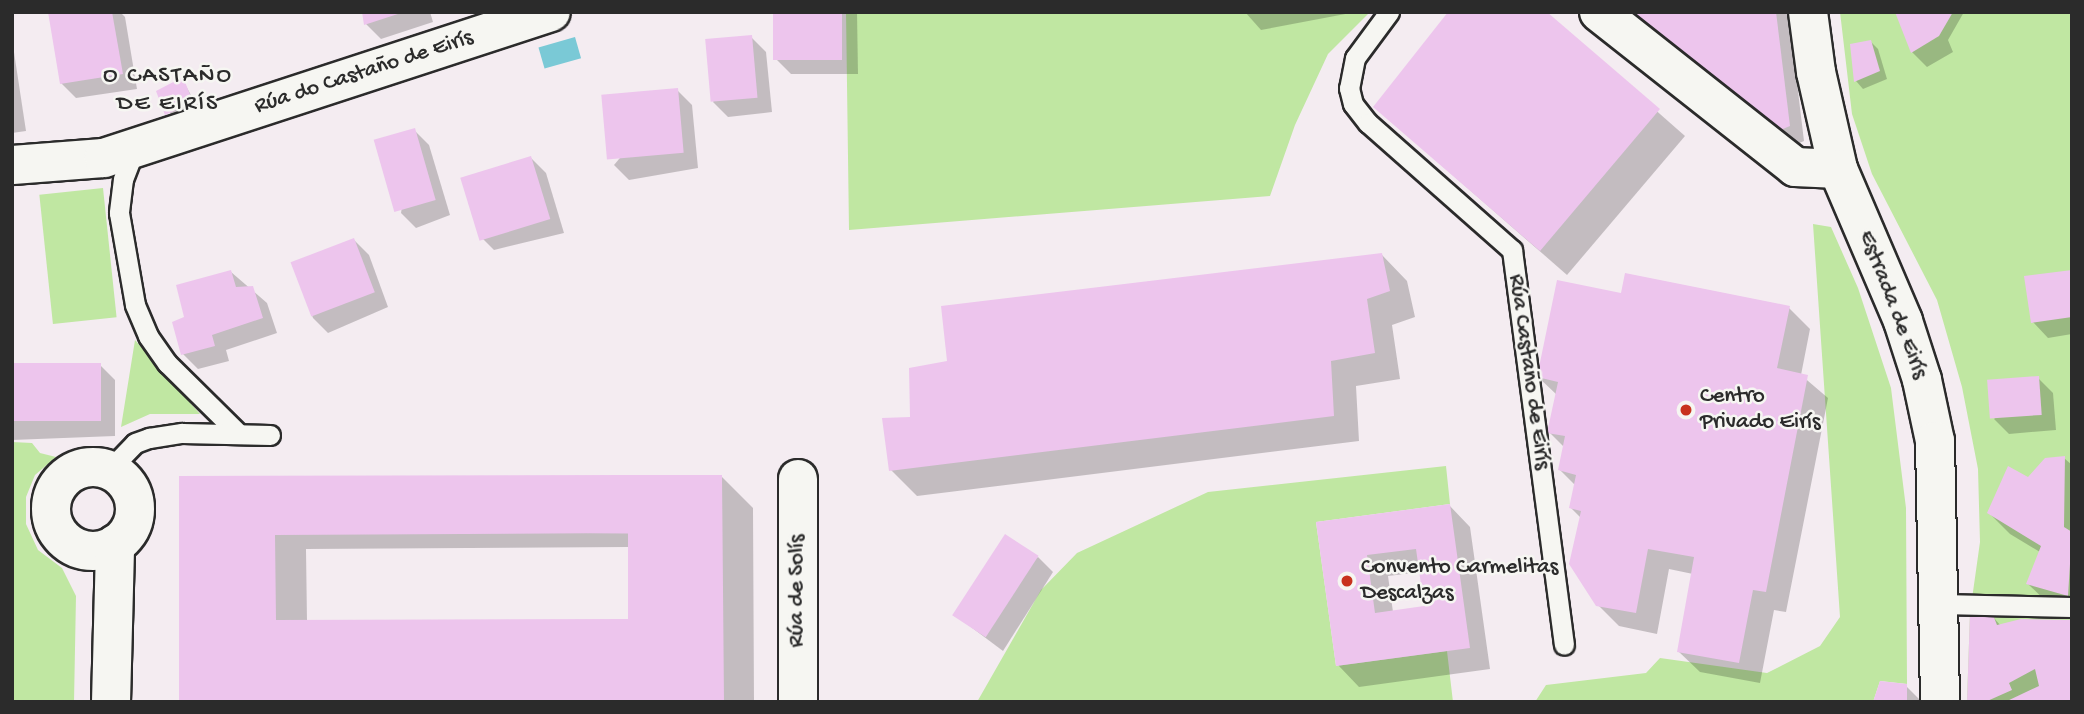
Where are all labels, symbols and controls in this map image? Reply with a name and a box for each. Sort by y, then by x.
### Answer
street label: Rúa do Castaño de Eirís [251,25,477,121]
district label: O CASTAÑO DE EIRÍS [104,63,232,119]
street label: Estrada de Eirís [1851,227,1933,383]
street label: Rúa Castaño de Eirís [1501,273,1555,471]
place label: Centro Privado Eirís [1700,383,1821,437]
marker: Centro Privado Eirís [1678,402,1694,418]
street label: Rúa de Solís [784,535,812,647]
place label: Convento Carmelitas Descalzas [1361,554,1558,608]
marker: Convento Carmelitas Descalzas [1339,573,1355,589]

